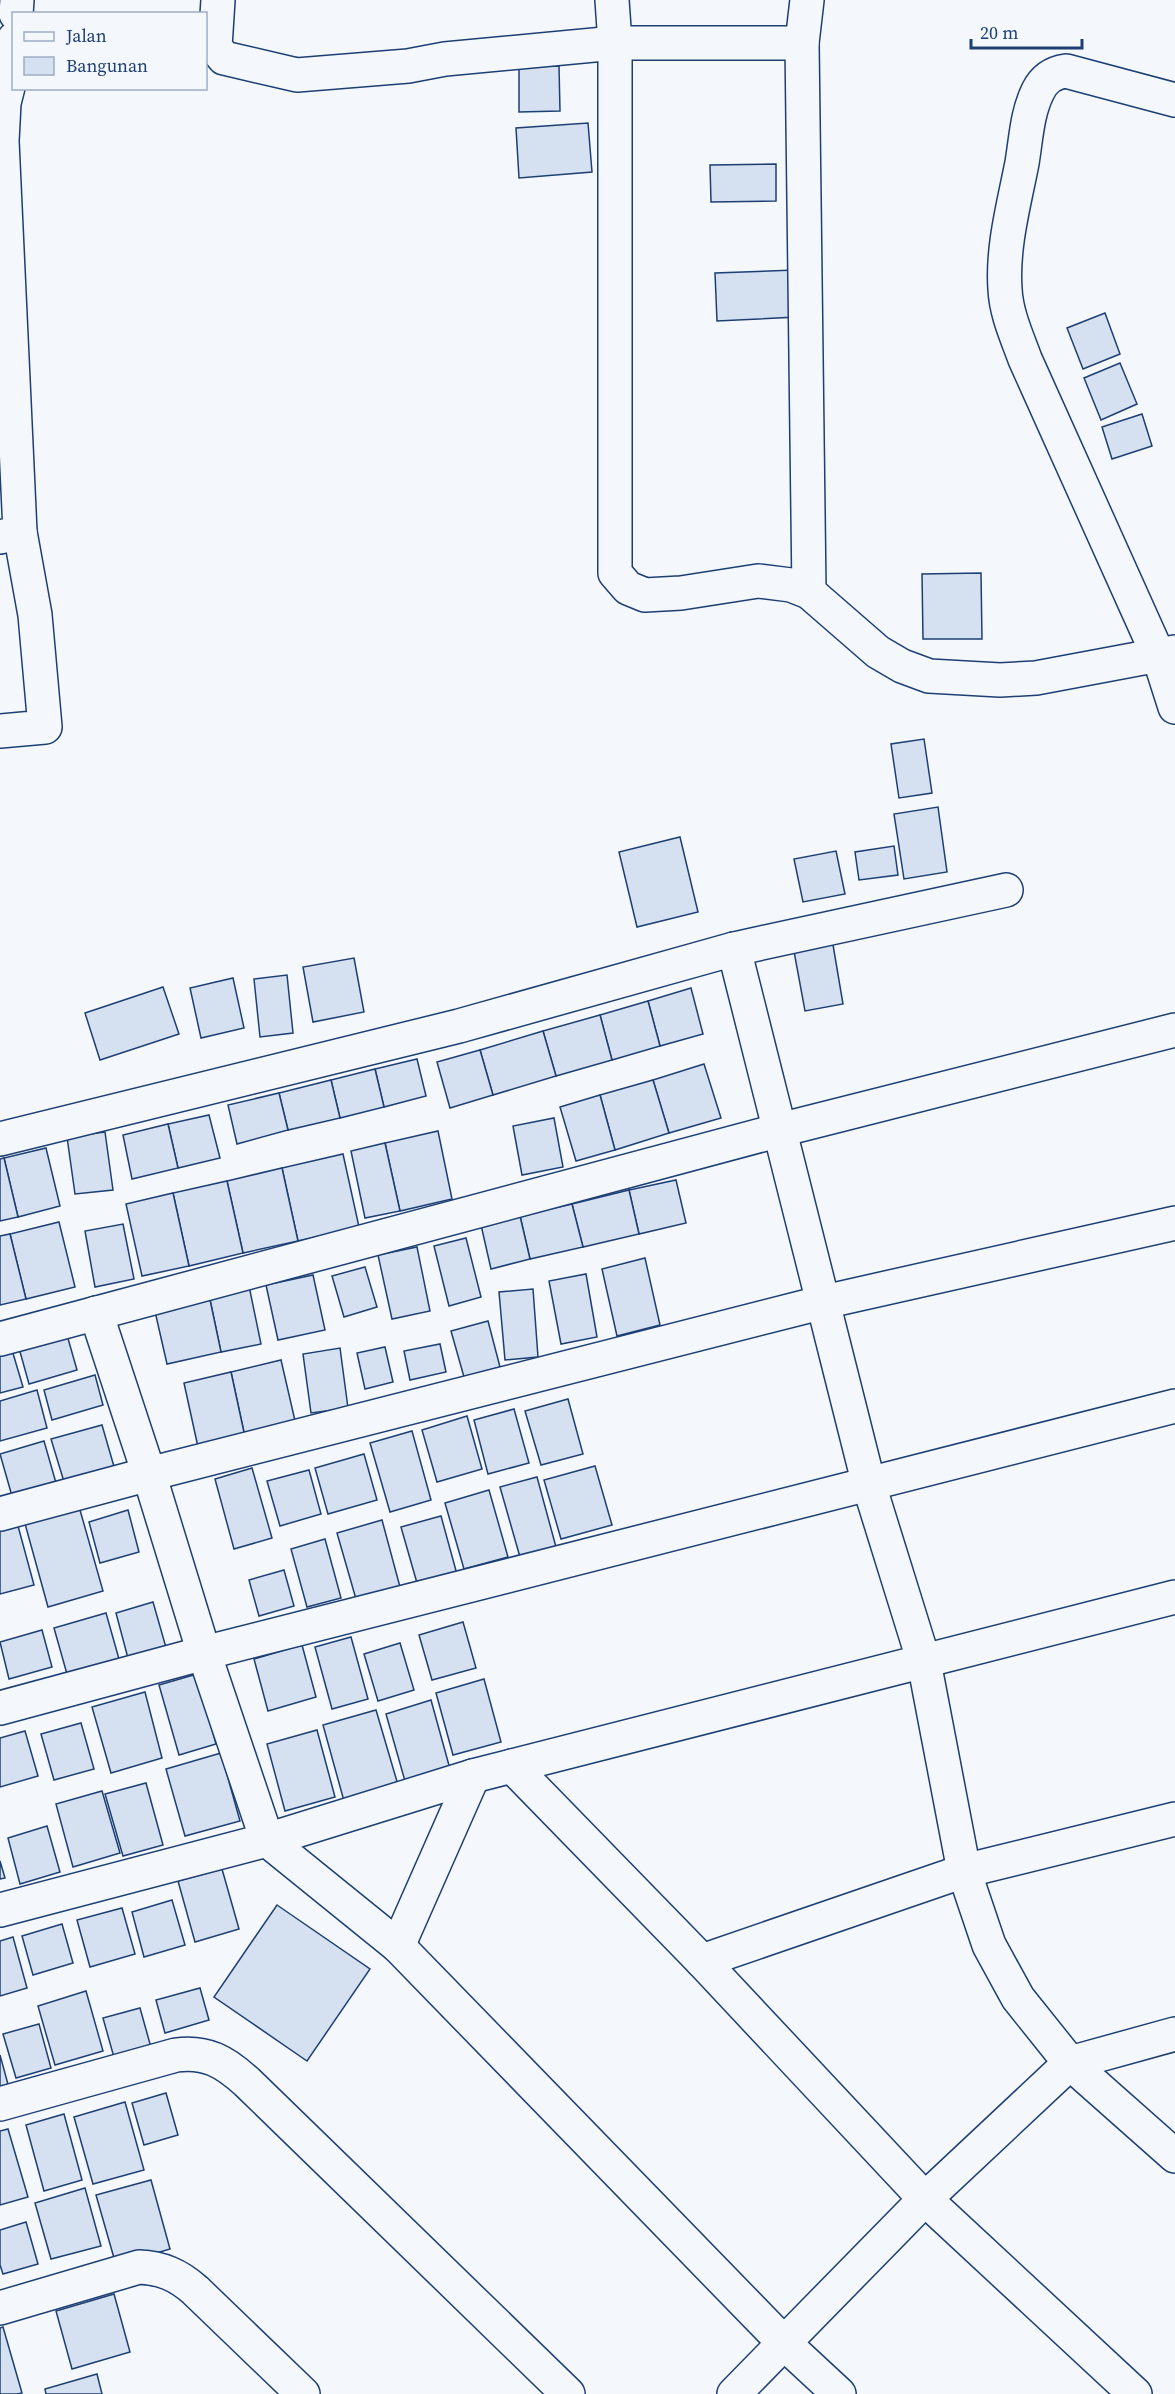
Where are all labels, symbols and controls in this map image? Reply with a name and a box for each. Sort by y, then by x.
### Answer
legend [12,12,207,90]
scale bar [971,12,1082,50]
text: 20 m [980,20,1018,45]
text: Jalan [65,23,107,48]
text: Bangunan [66,53,148,78]

